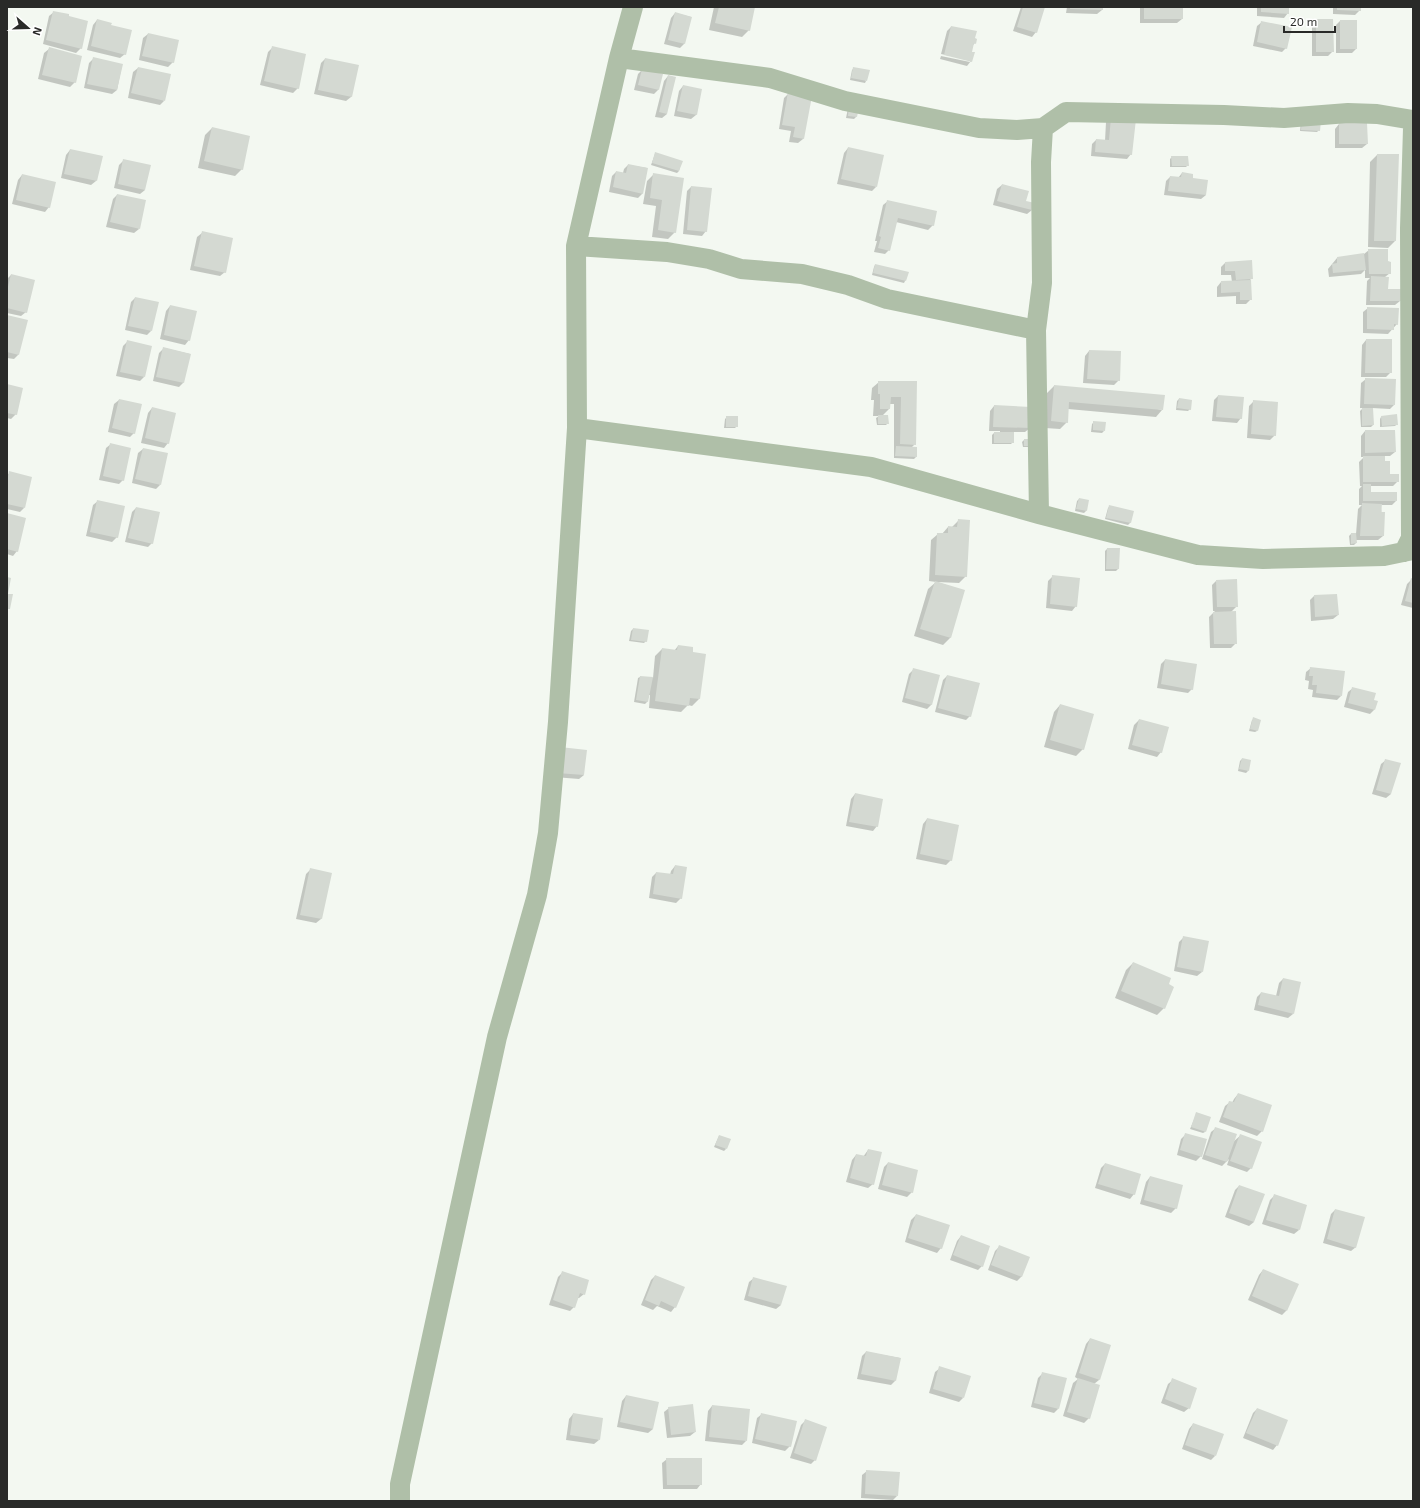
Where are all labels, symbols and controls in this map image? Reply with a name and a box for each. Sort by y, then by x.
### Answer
north arrow [8,8,48,48]
scale bar [1284,8,1335,34]
text: 20 m [1290,14,1317,28]
text: N [30,26,45,38]

